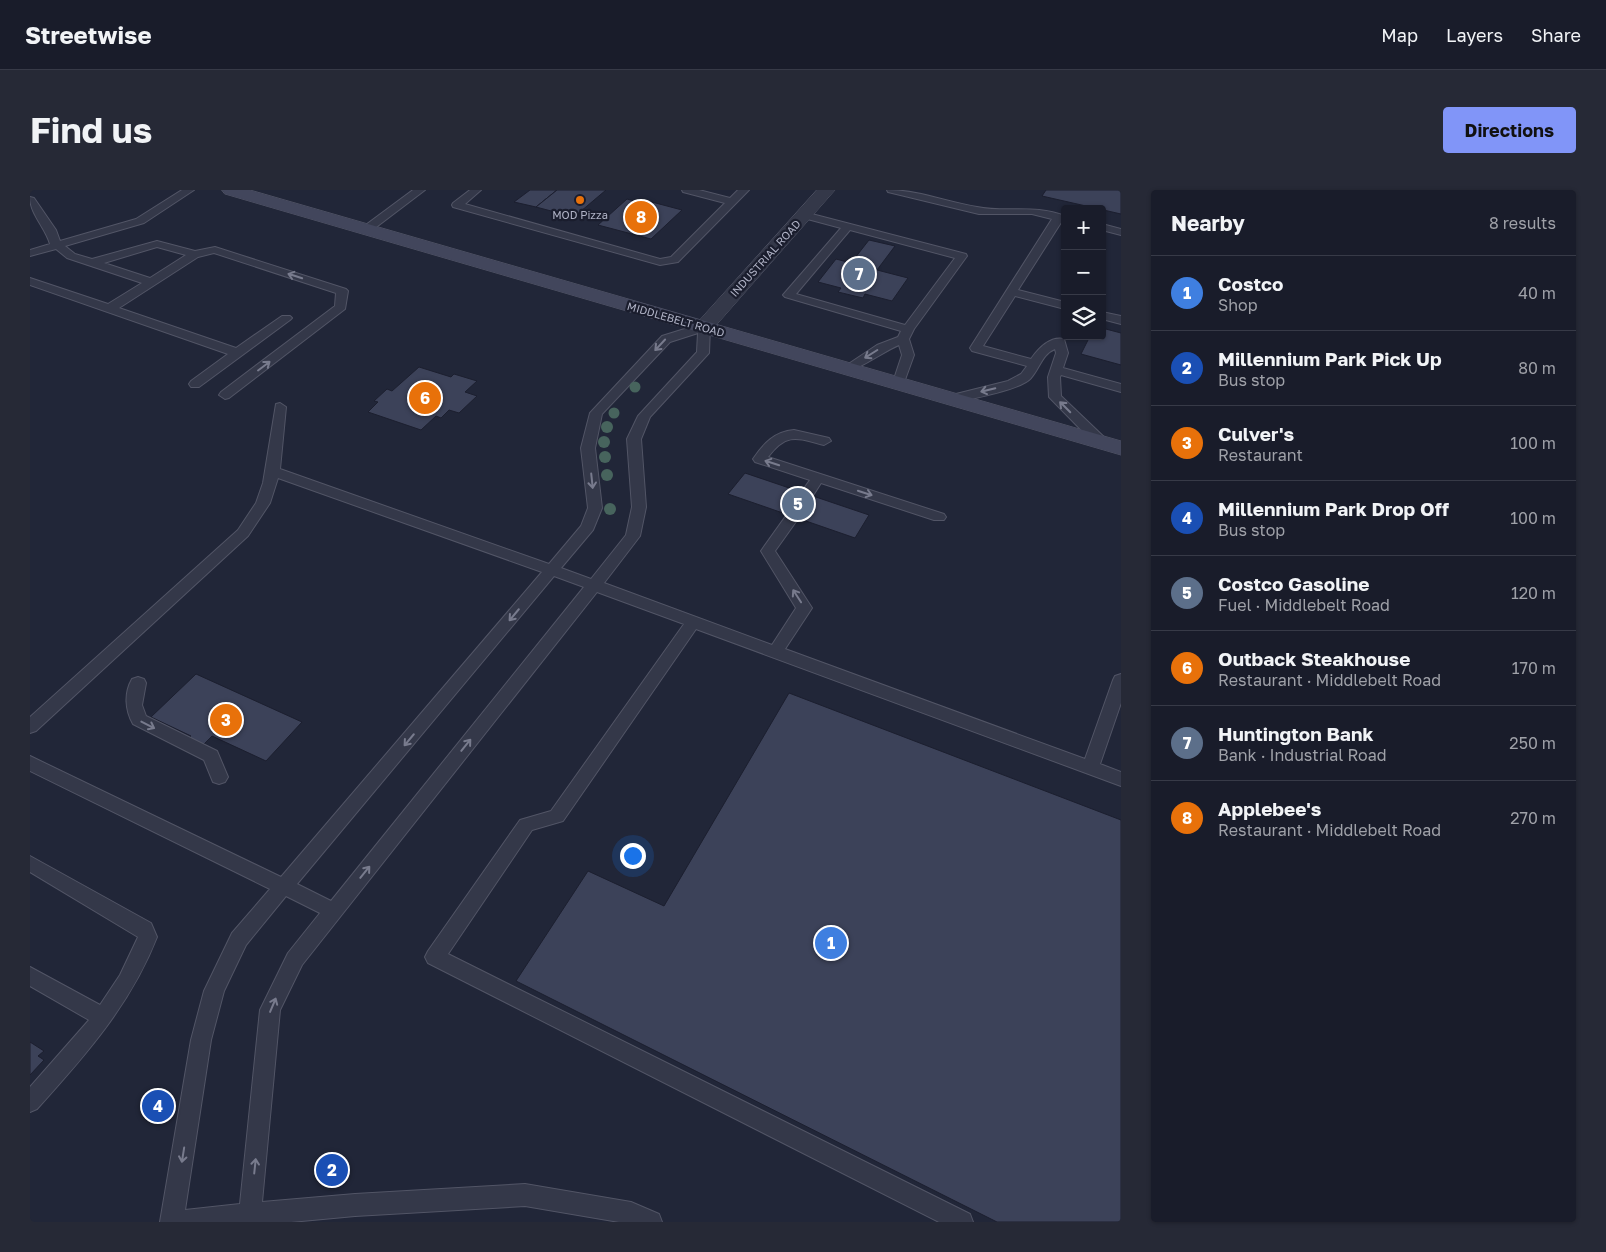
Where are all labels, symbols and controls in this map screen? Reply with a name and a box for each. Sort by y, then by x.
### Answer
text: Streetwise [25,20,152,49]
text: Map [1381,24,1418,46]
text: Layers [1446,24,1503,46]
text: Share [1531,24,1581,46]
button: Directions [1443,107,1576,153]
text: Find us [30,109,152,151]
marker: MOD Pizza [574,194,586,206]
pin: 8 [625,198,657,236]
map controls [1061,205,1106,340]
button: + [1061,205,1106,250]
place label: MOD Pizza [552,208,608,221]
text: Nearby [1171,210,1245,236]
text: 8 results [1489,213,1556,233]
street label: INDUSTRIAL ROAD [727,217,803,299]
button: − [1061,250,1106,295]
pin: 7 [843,255,875,293]
one-way arrow [287,270,303,280]
text: Costco [1218,272,1283,295]
text: 1 [1183,283,1191,303]
text: 40 m [1518,283,1556,303]
button: layers [1061,295,1106,340]
text: Shop [1218,295,1258,315]
street label: MIDDLEBELT ROAD [626,299,727,339]
one-way arrow [654,339,666,352]
text: Millennium Park Pick Up [1218,347,1442,370]
one-way arrow [864,350,878,360]
text: 2 [1182,358,1192,378]
text: 80 m [1518,358,1556,378]
one-way arrow [257,360,270,371]
text: Bus stop [1218,370,1285,390]
pin: 6 [409,379,441,417]
one-way arrow [980,386,996,395]
one-way arrow [1059,401,1071,413]
text: Culver's [1218,422,1294,445]
text: 3 [1182,433,1192,453]
text: 100 m [1510,433,1556,453]
text: Restaurant [1218,445,1303,465]
one-way arrow [764,458,780,468]
one-way arrow [587,473,597,489]
pin: 5 [782,485,814,523]
one-way arrow [856,489,872,499]
text: Millennium Park Drop Off [1218,497,1449,520]
text: 4 [1182,508,1192,528]
text: 100 m [1510,508,1556,528]
text: Bus stop [1218,520,1285,540]
text: Costco Gasoline [1218,572,1369,595]
text: 5 [1182,583,1192,603]
text: 120 m [1511,583,1556,603]
one-way arrow [791,590,801,604]
text: Fuel · Middlebelt Road [1218,595,1390,615]
one-way arrow [508,609,519,622]
text: Outback Steakhouse [1218,647,1410,670]
text: 6 [1182,658,1192,678]
text: 170 m [1512,658,1556,678]
text: Restaurant · Middlebelt Road [1218,670,1441,690]
pin: 3 [210,701,242,739]
one-way arrow [140,720,155,730]
text: Huntington Bank [1218,722,1373,745]
one-way arrow [403,733,415,746]
text: 7 [1183,733,1191,753]
text: 250 m [1509,733,1556,753]
one-way arrow [461,739,472,752]
text: Bank · Industrial Road [1218,745,1387,765]
text: Applebee's [1218,797,1321,820]
text: 8 [1182,808,1192,828]
text: 270 m [1510,808,1556,828]
text: Restaurant · Middlebelt Road [1218,820,1441,840]
your location [620,843,646,869]
one-way arrow [360,866,371,879]
pin: 1 [815,924,847,962]
one-way arrow [269,998,279,1013]
pin: 4 [142,1087,174,1125]
one-way arrow [177,1147,187,1163]
pin: 2 [316,1151,348,1189]
one-way arrow [250,1158,260,1174]

